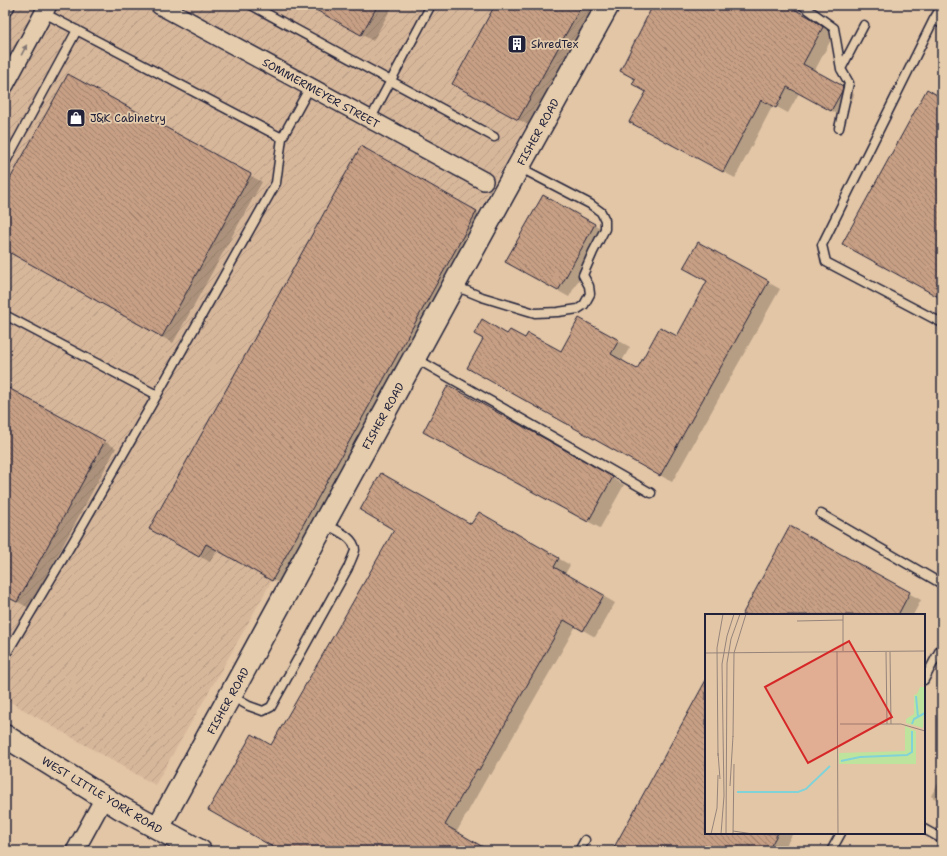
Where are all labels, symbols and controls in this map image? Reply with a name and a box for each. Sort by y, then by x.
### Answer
building icon: ShredTex [506,33,528,55]
place label: ShredTex [531,37,579,52]
one-way arrow [20,45,27,56]
street label: SOMMERMEYER STREET [259,55,382,132]
street label: FISHER ROAD [514,96,563,168]
shop icon: J&K Cabinetry [65,107,87,129]
place label: J&K Cabinetry [90,111,166,126]
street label: FISHER ROAD [359,380,408,452]
inset map [705,614,925,834]
street label: FISHER ROAD [204,665,253,737]
street label: WEST LITTLE YORK ROAD [39,753,165,837]

